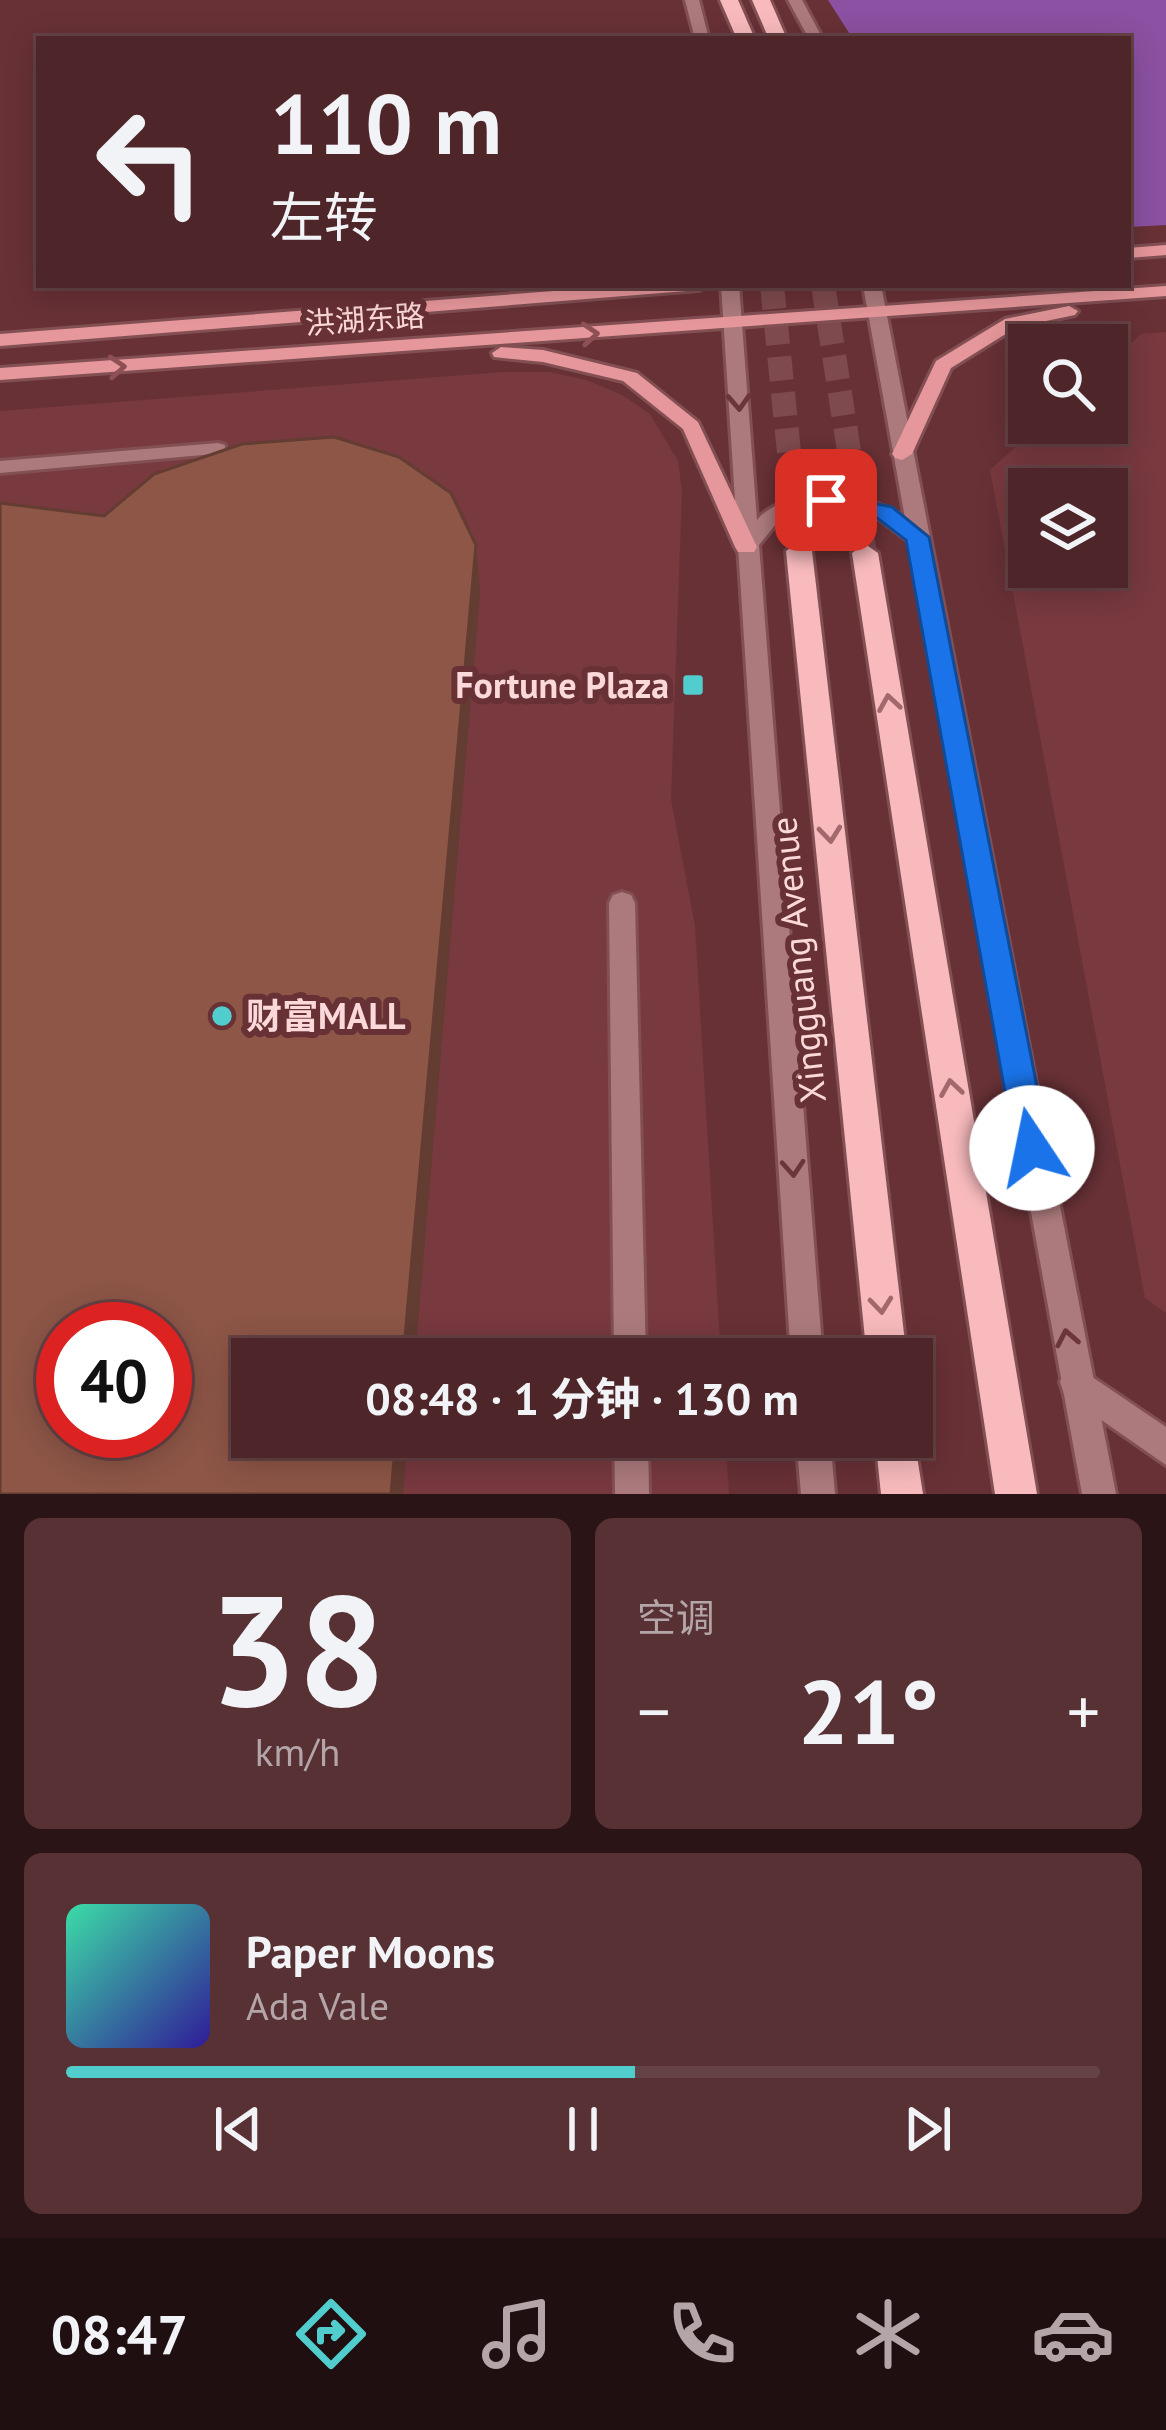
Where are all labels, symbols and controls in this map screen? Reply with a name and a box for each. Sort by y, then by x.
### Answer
text: 110 m [270,68,502,177]
icon: left [72,84,228,240]
text: 左转 [270,182,378,252]
street label: 洪湖东路 [304,295,426,342]
one-way arrow [581,321,600,347]
map controls [1008,324,1128,588]
button: search [1008,324,1128,444]
one-way arrow [108,354,127,380]
one-way arrow [726,393,752,412]
pin [775,449,877,551]
icon: arrive [793,467,859,533]
button: layers [1008,468,1128,588]
place label: Fortune Plaza [455,661,669,708]
marker: Fortune Plaza [680,672,706,698]
one-way arrow [877,693,902,713]
street label: Xingguang Avenue [759,815,836,1105]
one-way arrow [817,825,842,844]
place label: 财富MALL [246,992,406,1039]
marker: 财富MALL [209,1003,235,1029]
one-way arrow [939,1079,964,1099]
position arrow [969,1085,1095,1211]
one-way arrow [780,1159,805,1178]
one-way arrow [868,1296,893,1315]
speed limit sign: 40 [36,1302,192,1458]
one-way arrow [1056,1329,1081,1349]
text: 08:48 · 1 分钟 · 130 m [365,1369,799,1427]
text: 38 [209,1547,386,1749]
text: 空调 [637,1592,715,1643]
text: 21° [798,1652,939,1769]
text: − [637,1668,670,1753]
text: + [1067,1668,1100,1753]
text: km/h [255,1726,340,1777]
text: Paper Moons [246,1922,495,1980]
text: Ada Vale [246,1980,389,2031]
icon: previous [205,2096,271,2162]
icon: pause [550,2096,616,2162]
icon: next [895,2096,961,2162]
icon: directions [289,2292,373,2376]
icon: music [475,2292,559,2376]
icon: phone [660,2292,744,2376]
icon: climate [846,2292,930,2376]
icon: car [1031,2292,1115,2376]
text: 08:47 [51,2299,188,2369]

